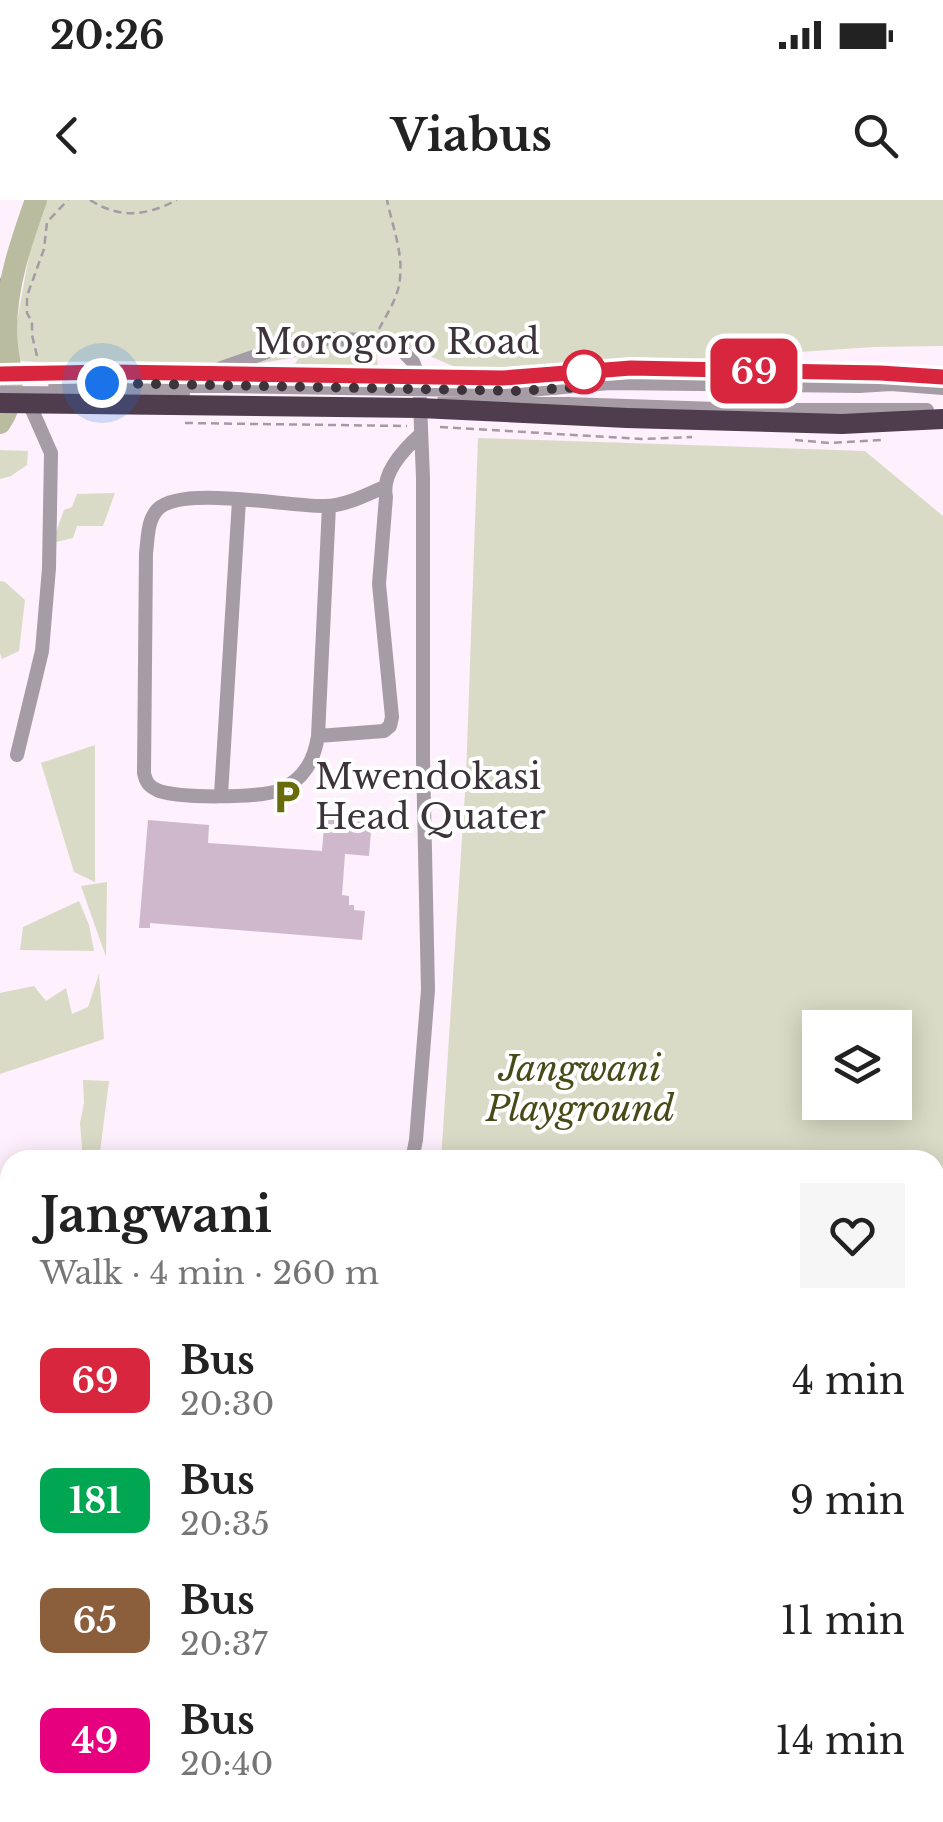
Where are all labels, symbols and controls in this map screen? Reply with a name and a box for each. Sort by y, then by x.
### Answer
text: 20:26 [50,12,165,59]
text: Viabus [391,107,552,163]
icon: back [40,108,95,163]
icon: search [848,108,903,163]
street label: Morogoro Road [254,320,540,363]
line badge: 69 [709,338,799,404]
text: 69 [730,350,778,393]
unlabelled marker [563,351,605,393]
your location [77,358,127,408]
place label: Mwendokasi Head Quater [315,755,546,838]
parking icon: Mwendokasi Head Quater [268,778,306,816]
map controls [802,1010,912,1120]
button: layers [802,1010,912,1120]
park label: Jangwani Playground [485,1047,674,1130]
button: heart [800,1183,905,1288]
text: Jangwani [40,1185,272,1245]
text: Walk · 4 min · 260 m [40,1253,379,1293]
text: Bus [180,1337,255,1384]
text: 4 min [792,1357,905,1404]
text: 69 [71,1359,119,1402]
text: 20:30 [180,1384,274,1424]
text: Bus [180,1457,255,1504]
text: 9 min [790,1477,905,1524]
text: 181 [69,1479,121,1522]
text: 20:35 [180,1504,270,1544]
text: Bus [180,1577,255,1624]
text: 11 min [780,1597,905,1644]
text: 65 [73,1599,117,1642]
text: 20:37 [180,1624,267,1664]
text: Bus [180,1697,255,1744]
text: 14 min [775,1717,905,1764]
text: 49 [72,1719,118,1762]
text: 20:40 [180,1744,273,1784]

